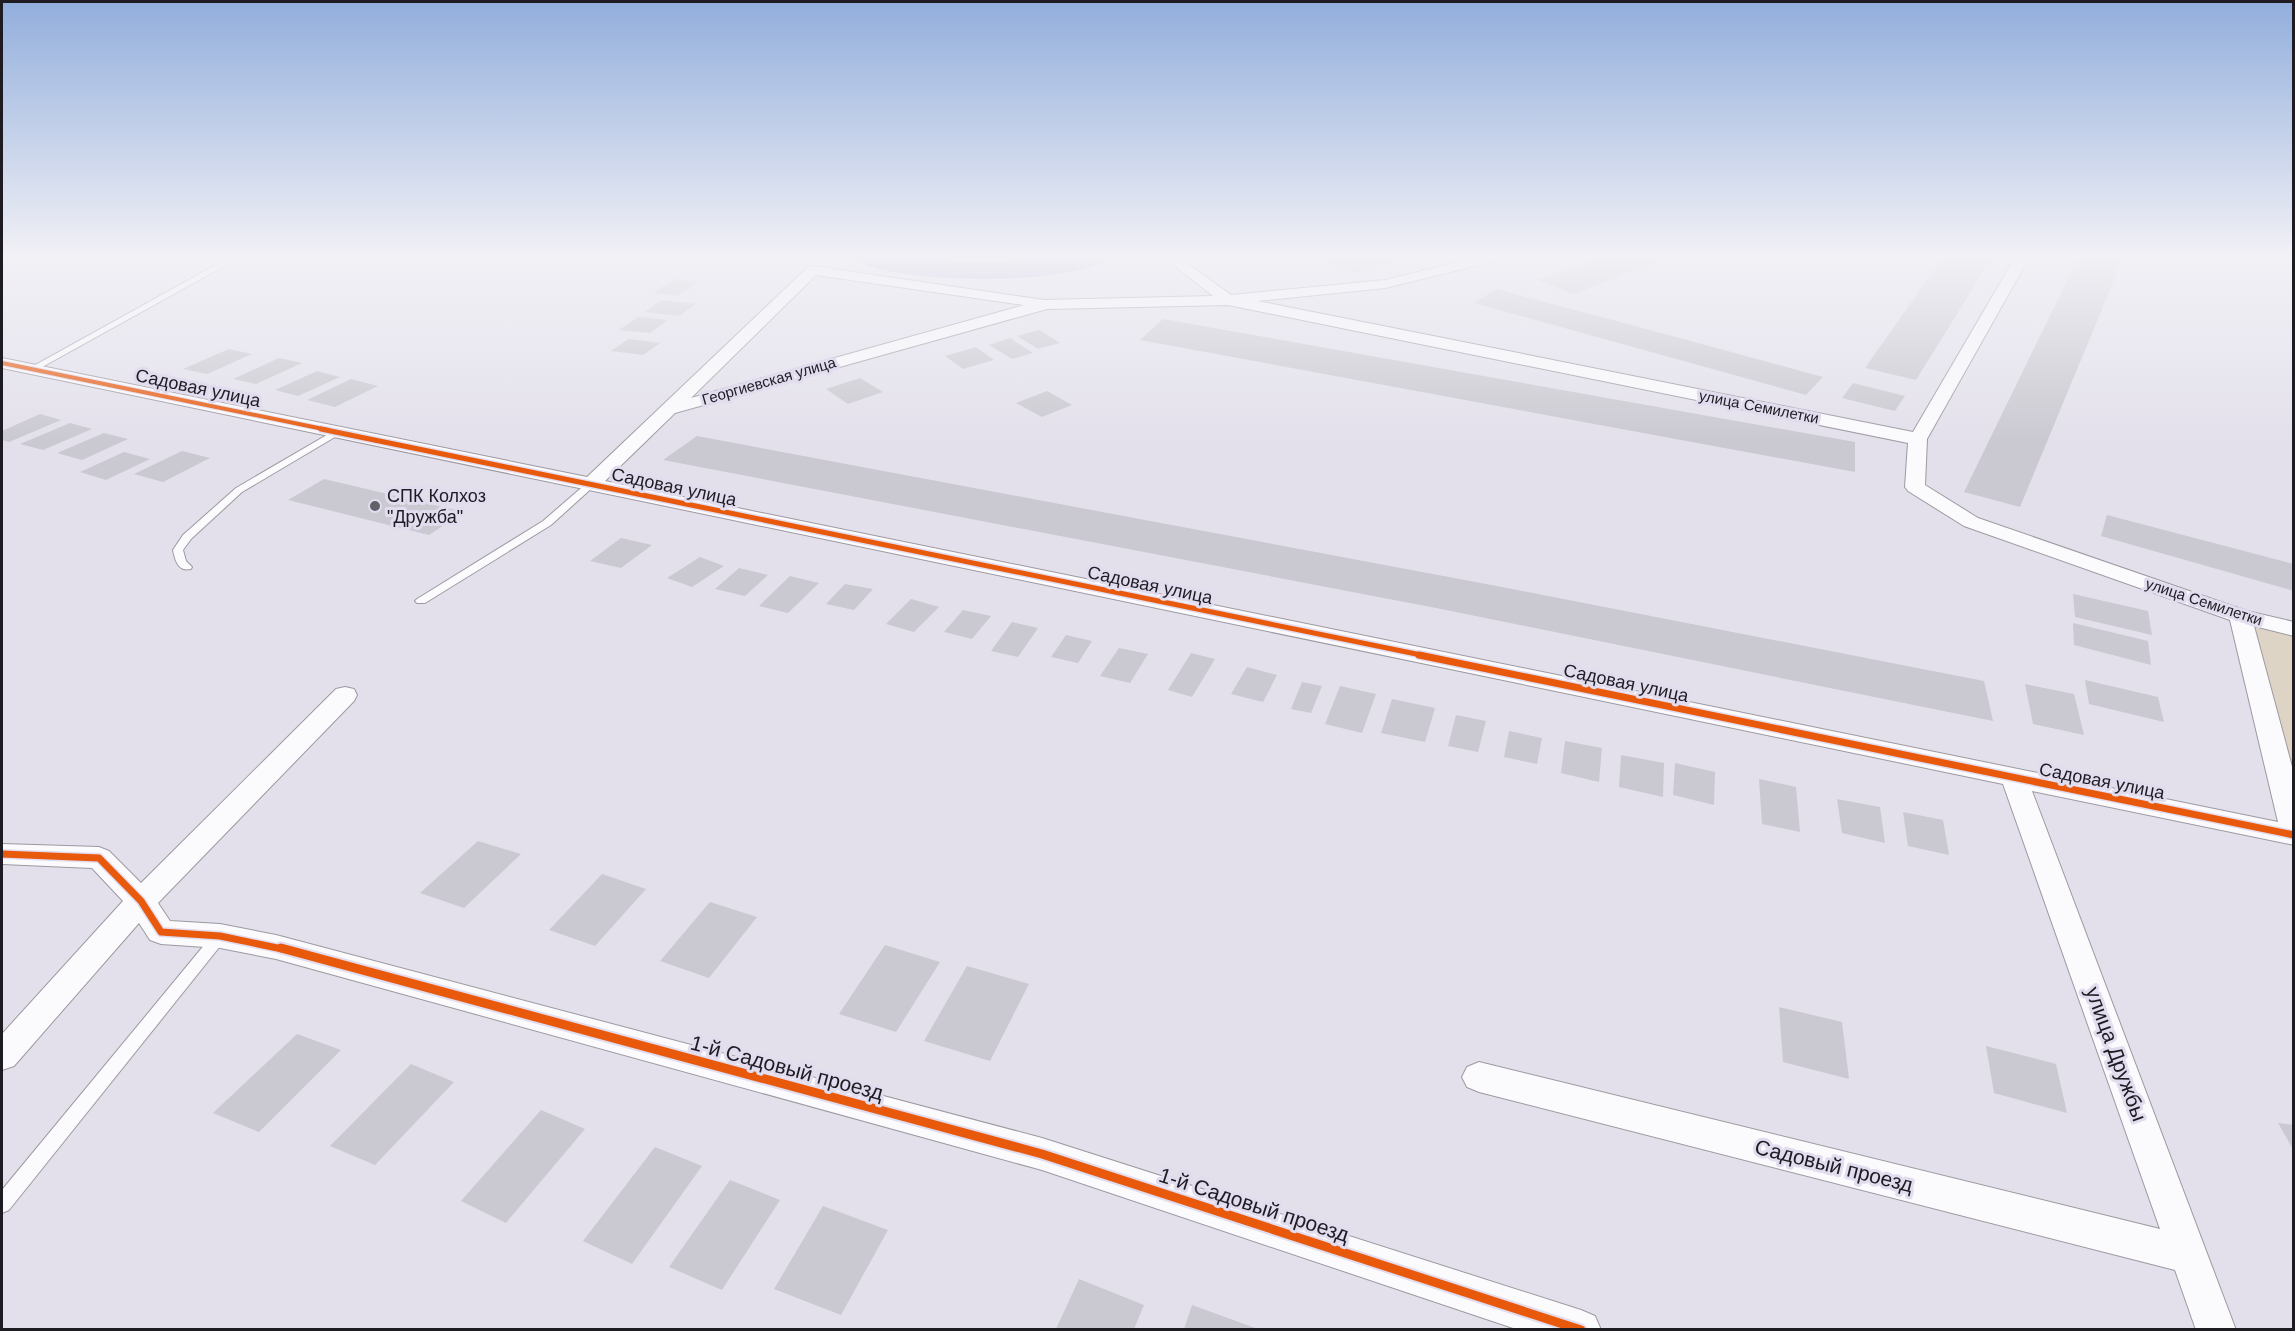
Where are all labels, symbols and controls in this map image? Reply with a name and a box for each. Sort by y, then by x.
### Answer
street label: Георгиевская улица [700,353,838,408]
street label: Садовая улица [134,365,263,411]
street label: улица Семилетки [1698,387,1820,426]
street label: Садовая улица [610,464,739,510]
place label: СПК Колхоз "Дружба" [387,486,486,527]
marker: СПК Колхоз "Дружба" [368,499,382,513]
street label: Садовая улица [1086,562,1215,608]
street label: улица Семилетки [2144,575,2265,628]
street label: Садовая улица [1562,660,1691,706]
street label: Садовая улица [2038,759,2167,803]
street label: улица Дружбы [2081,983,2151,1124]
street label: 1-й Садовый проезд [688,1031,886,1104]
street label: Садовый проезд [1753,1135,1916,1196]
street label: 1-й Садовый проезд [1156,1163,1352,1246]

